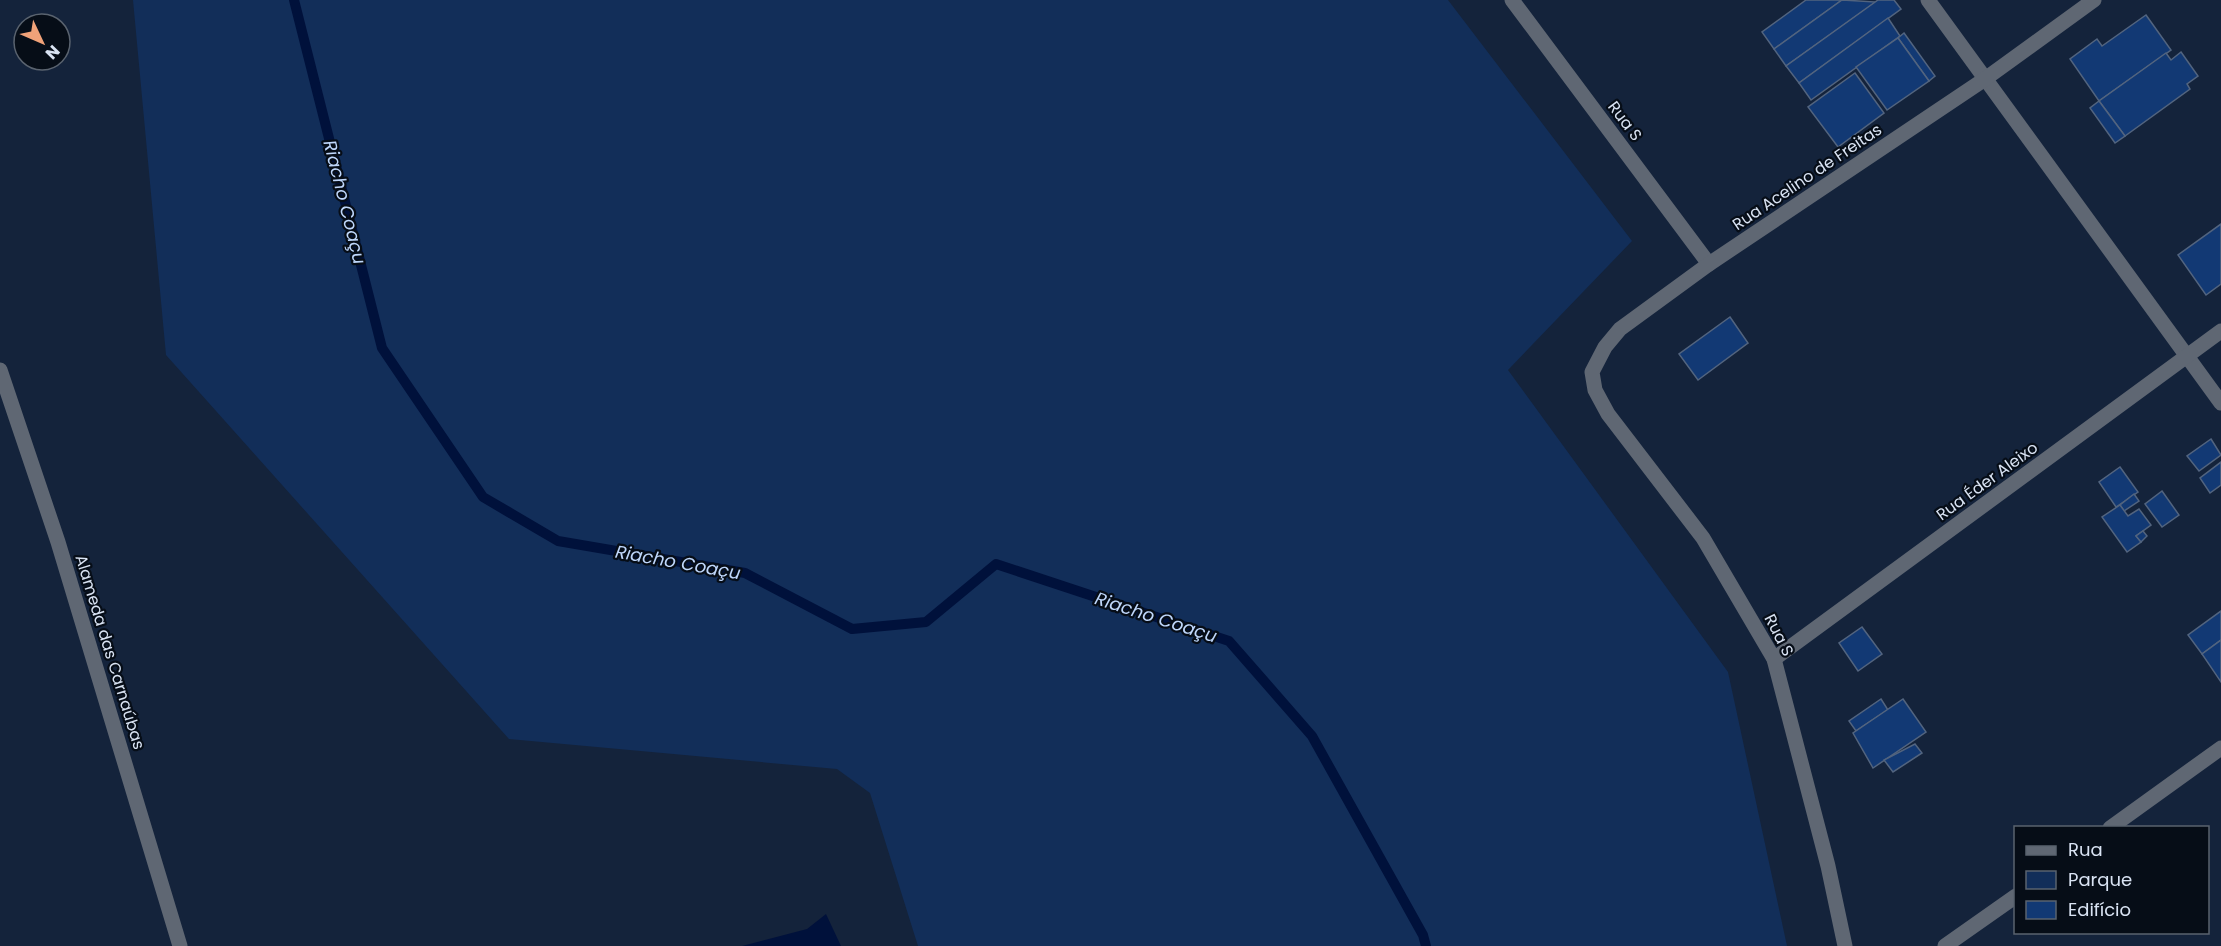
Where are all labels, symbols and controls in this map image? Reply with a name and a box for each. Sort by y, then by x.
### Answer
north arrow [12,12,72,72]
text: N [40,40,65,64]
street label: Rua S [1602,96,1648,146]
street label: Rua Acelino de Freitas [1728,118,1886,236]
water label: Riacho Coaçu [318,137,372,267]
street label: Rua Éder Aleixo [1931,436,2043,526]
water label: Riacho Coaçu [613,539,743,585]
street label: Alameda das Carnaúbas [69,552,151,752]
water label: Riacho Coaçu [1092,586,1220,648]
street label: Rua S [1759,610,1799,660]
legend [2014,826,2209,934]
text: Rua [2068,837,2103,862]
text: Parque [2068,867,2132,892]
text: Edifício [2068,897,2131,922]

